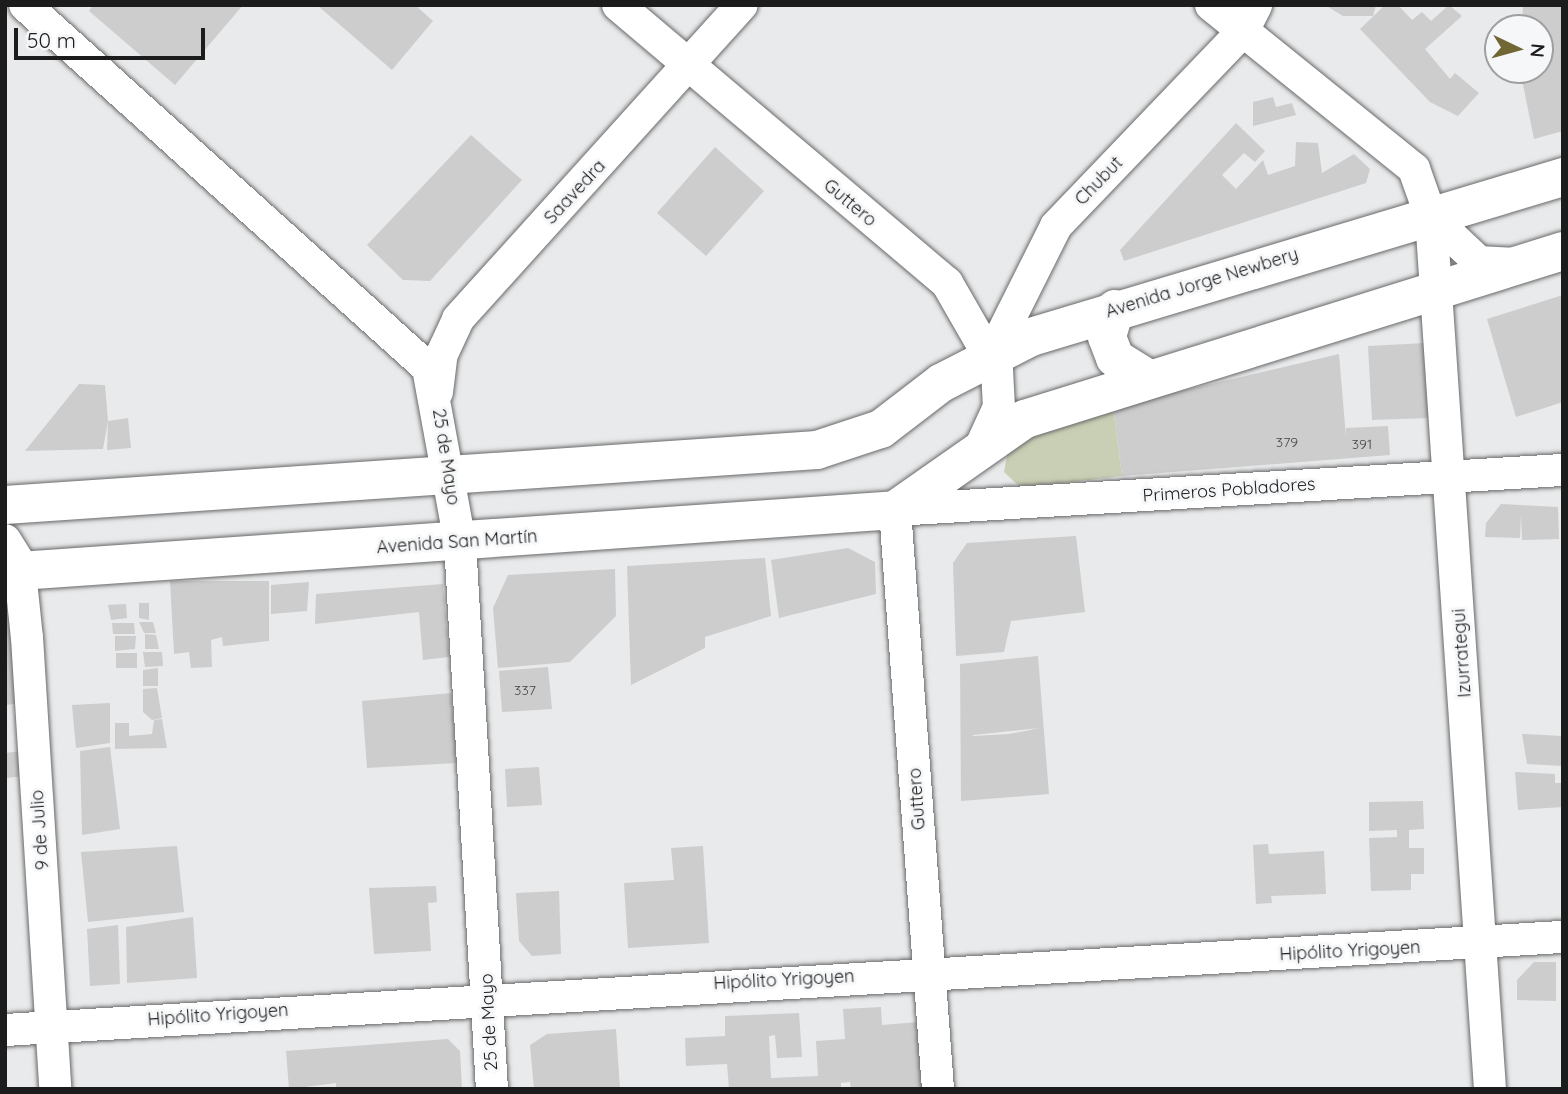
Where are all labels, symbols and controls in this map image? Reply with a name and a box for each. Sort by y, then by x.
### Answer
scale bar [18,14,208,58]
north arrow [1484,14,1554,84]
text: 50 m [27,27,76,53]
text: N [1525,43,1550,59]
street label: Chubut [1071,152,1127,210]
street label: Saavedra [540,155,610,229]
street label: Guttero [819,175,881,231]
street label: Avenida Jorge Newbery [1103,243,1301,323]
street label: 25 de Mayo [428,407,464,507]
house number: 379 [1276,434,1298,450]
house number: 391 [1352,436,1372,452]
street label: Primeros Pobladores [1142,473,1316,507]
street label: Avenida San Martín [376,526,538,558]
street label: Izurrategui [1448,608,1476,698]
house number: 337 [514,682,536,698]
street label: Guttero [904,767,930,831]
street label: 9 de Julio [26,789,54,871]
street label: Hipólito Yrigoyen [1279,937,1421,965]
street label: Hipólito Yrigoyen [713,966,855,994]
street label: 25 de Mayo [476,973,502,1071]
street label: Hipólito Yrigoyen [147,999,289,1031]

